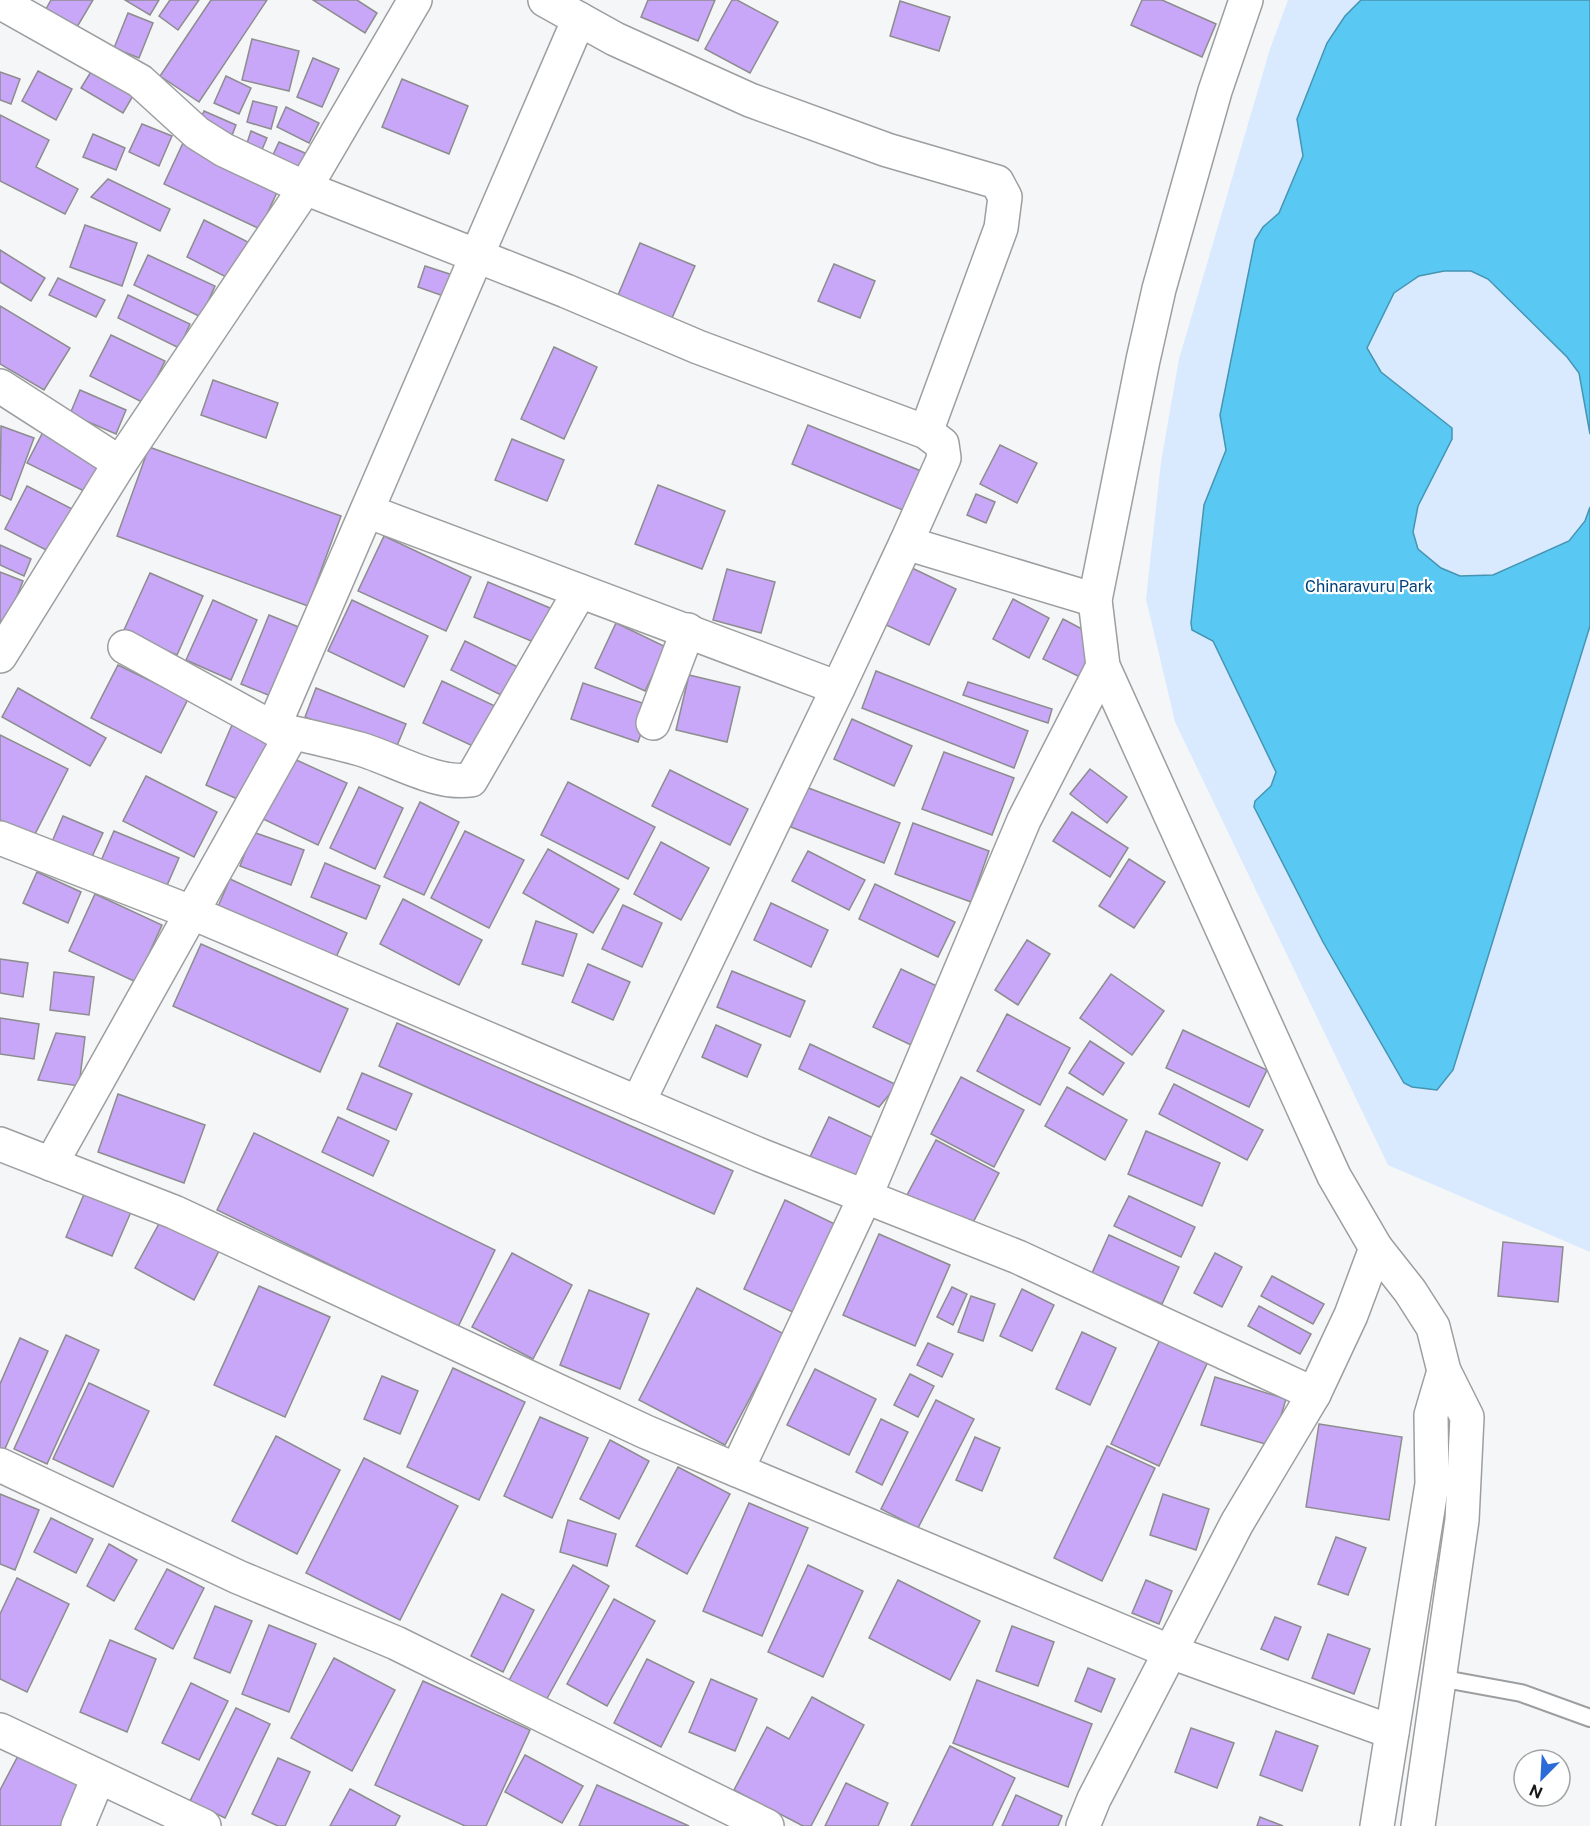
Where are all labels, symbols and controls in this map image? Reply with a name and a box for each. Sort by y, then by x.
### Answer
park label: Chinaravuru Park [1305,577,1433,596]
north arrow [1512,1748,1572,1808]
text: N [1527,1780,1546,1802]

